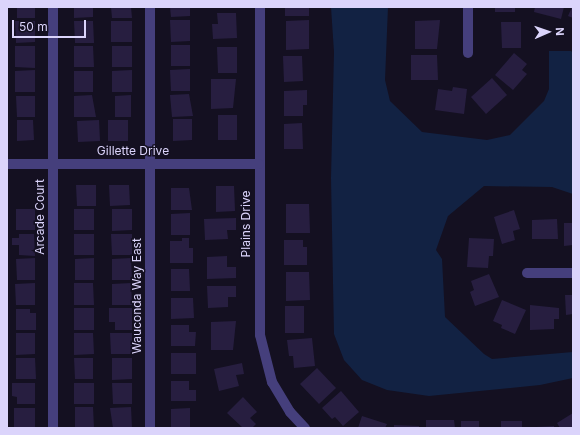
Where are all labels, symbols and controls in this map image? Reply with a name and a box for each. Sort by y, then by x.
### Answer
scale bar [14,12,88,38]
north arrow [528,12,568,52]
text: 50 m [19,19,48,34]
text: N [553,27,567,36]
street label: Gillette Drive [97,144,169,158]
street label: Arcade Court [33,179,47,255]
street label: Plains Drive [239,191,253,257]
street label: Wauconda Way East [130,238,144,354]

